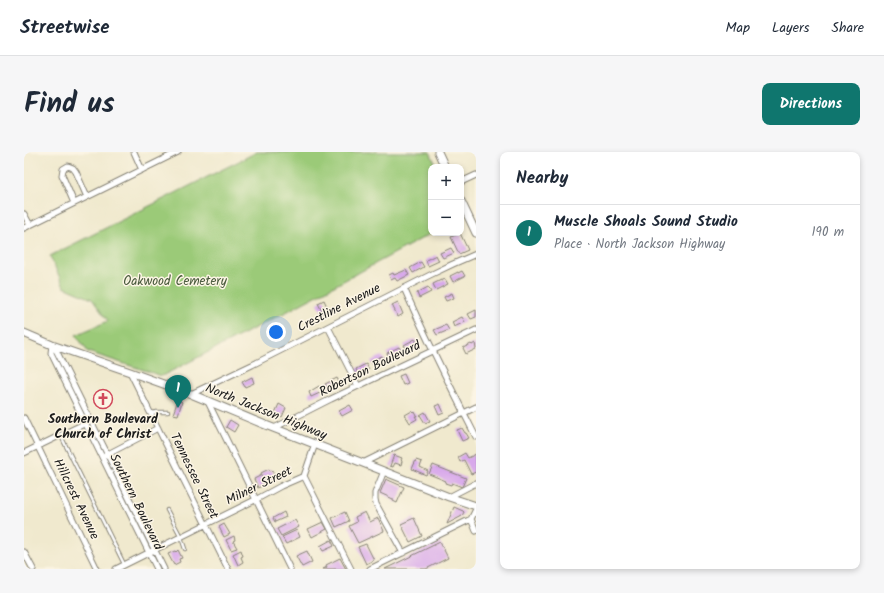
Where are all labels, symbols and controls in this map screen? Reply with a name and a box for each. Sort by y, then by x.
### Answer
text: Streetwise [20,13,110,43]
text: Map [726,17,750,39]
text: Layers [772,17,810,39]
text: Share [832,17,864,39]
text: Find us [24,82,115,127]
button: Directions [762,83,860,125]
map controls [428,164,464,236]
button: + [428,164,464,200]
text: Nearby [516,165,568,192]
button: − [428,200,464,236]
text: Muscle Shoals Sound Studio [554,210,738,234]
text: 1 [527,222,531,243]
text: 190 m [812,222,844,243]
text: Place · North Jackson Highway [554,234,725,255]
park label: Oakwood Cemetery [123,271,228,292]
street label: Crestline Avenue [294,278,384,338]
your location [266,322,286,342]
street label: Robertson Boulevard [316,335,425,403]
pin: 1 [165,375,191,408]
street label: North Jackson Highway [202,378,331,446]
church icon: Southern Boulevard Church of Christ [92,388,114,410]
place label: Southern Boulevard Church of Christ [48,409,159,445]
street label: Tennessee Street [164,429,224,523]
street label: Southern Boulevard [104,450,169,554]
street label: Hillcrest Avenue [47,455,105,543]
street label: Milner Street [222,460,297,511]

